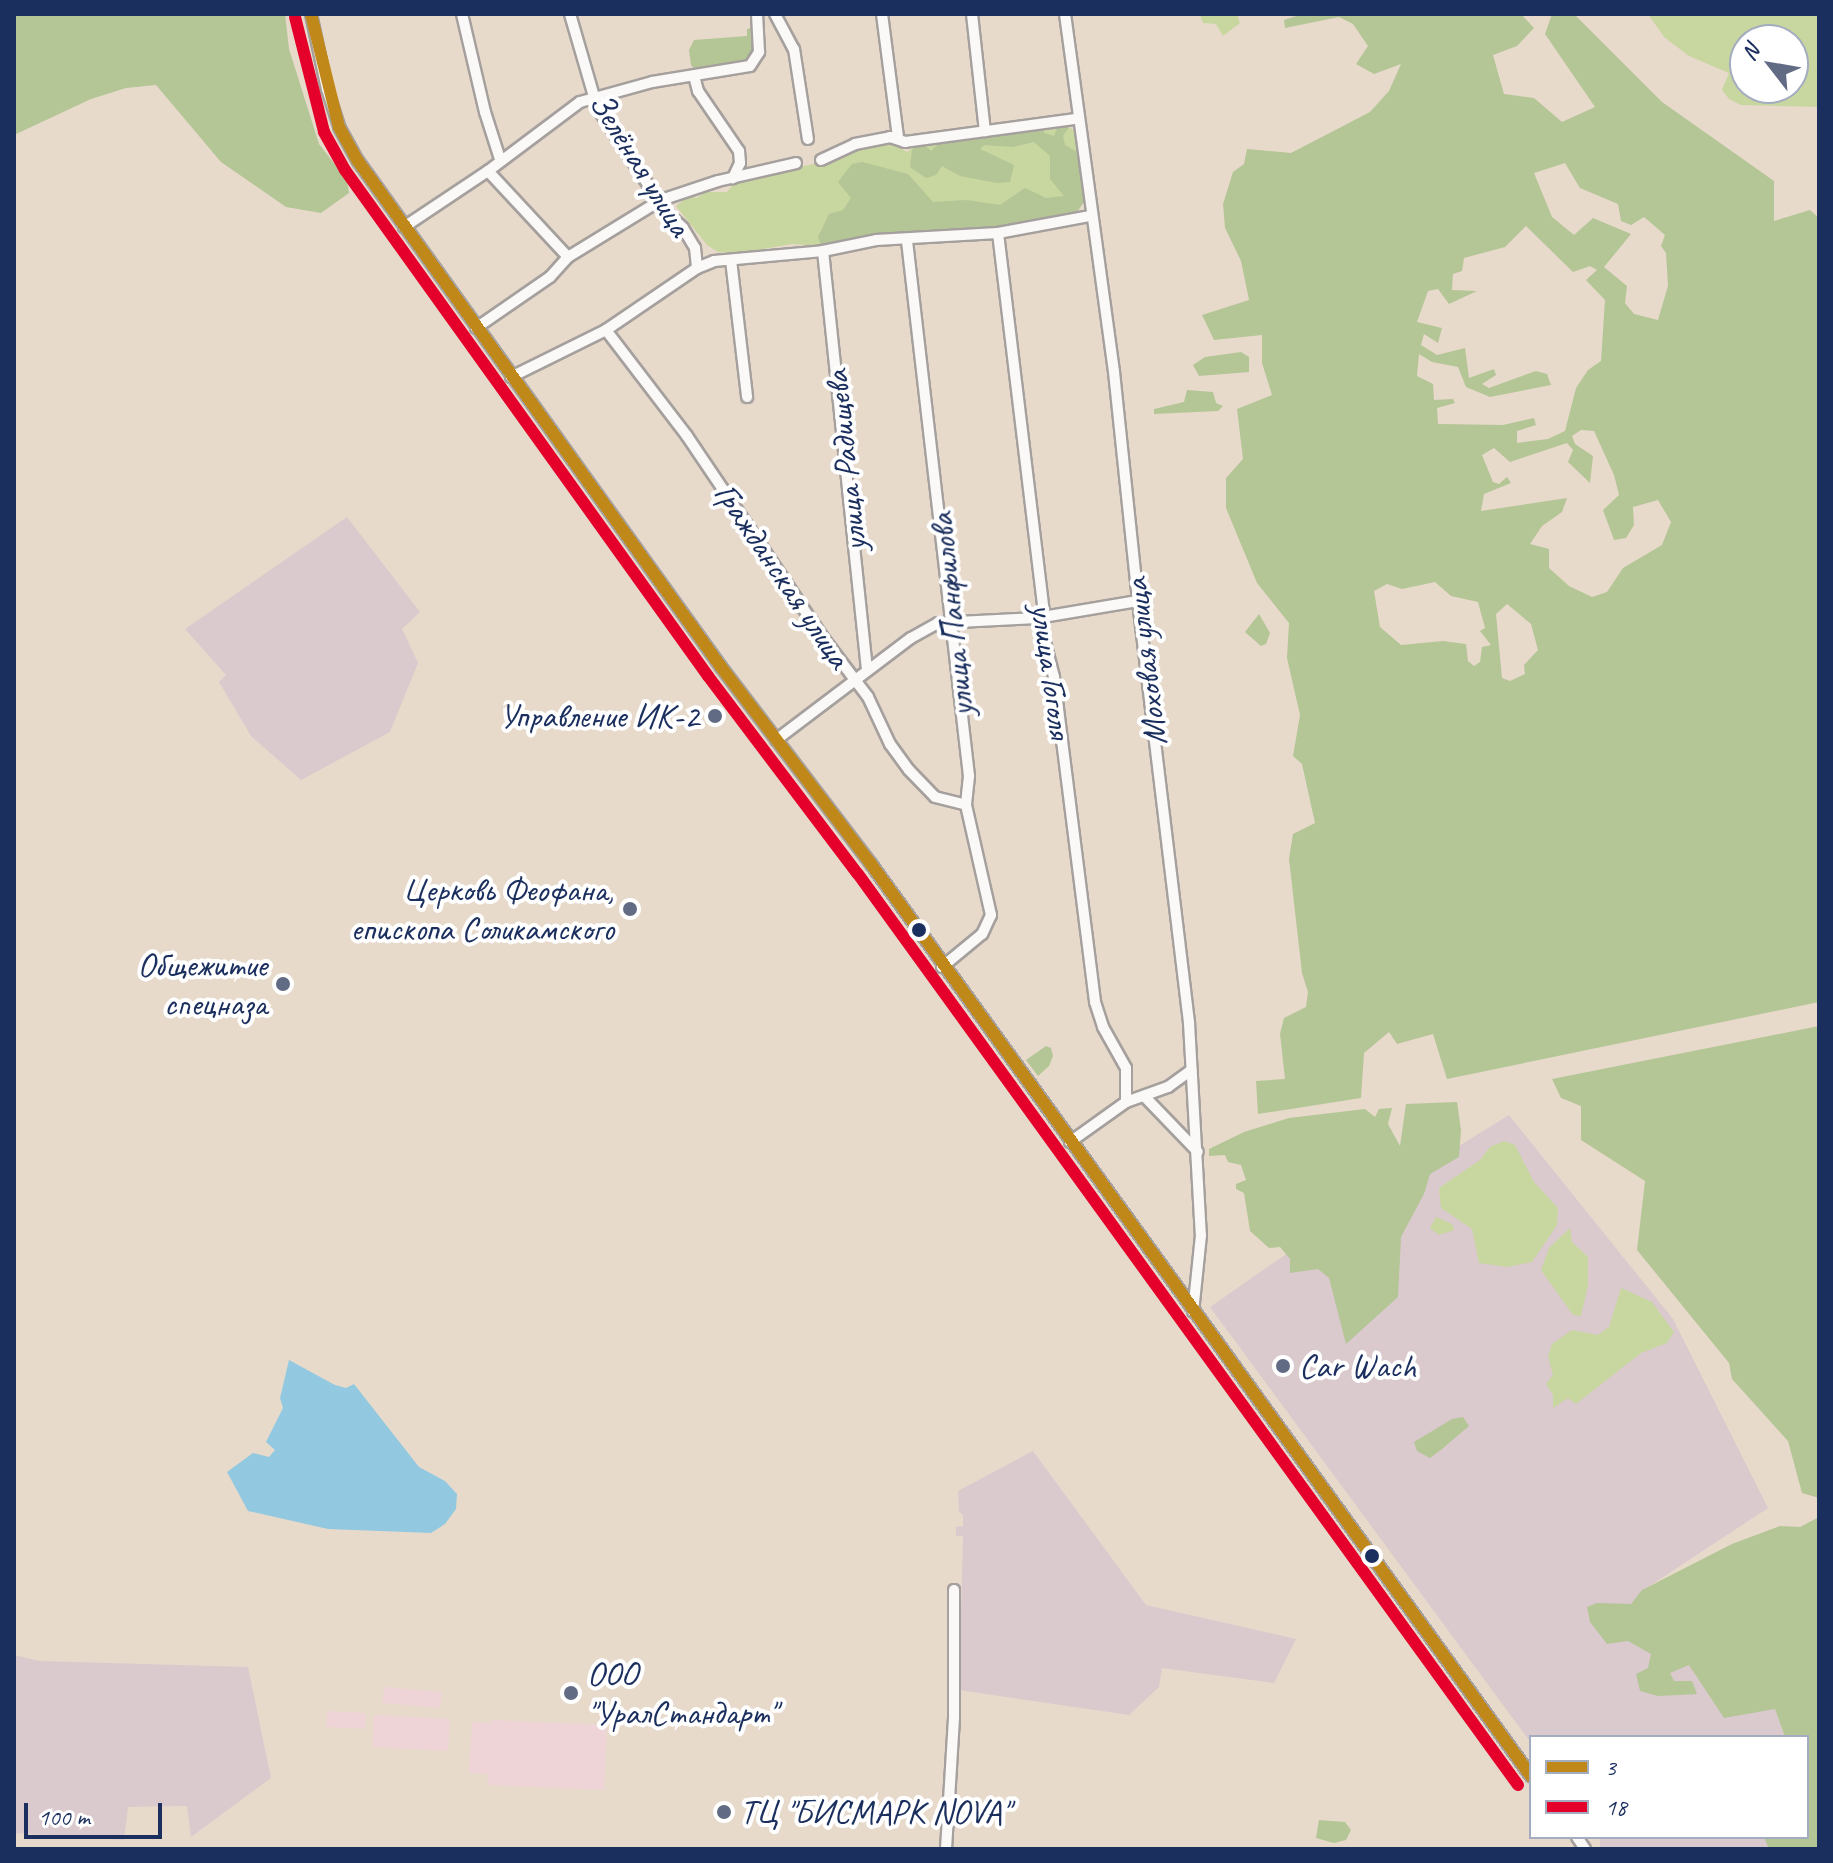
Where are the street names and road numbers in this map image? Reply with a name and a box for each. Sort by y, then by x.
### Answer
street label: Зелёная улица [580,83,702,245]
street label: улица Радищева [815,366,875,556]
street label: Гражданская улица [705,474,861,676]
street label: улица Панфилова [920,511,982,719]
street label: Моховая улица [1114,575,1176,749]
street label: улица Гоголя [1022,602,1082,740]

